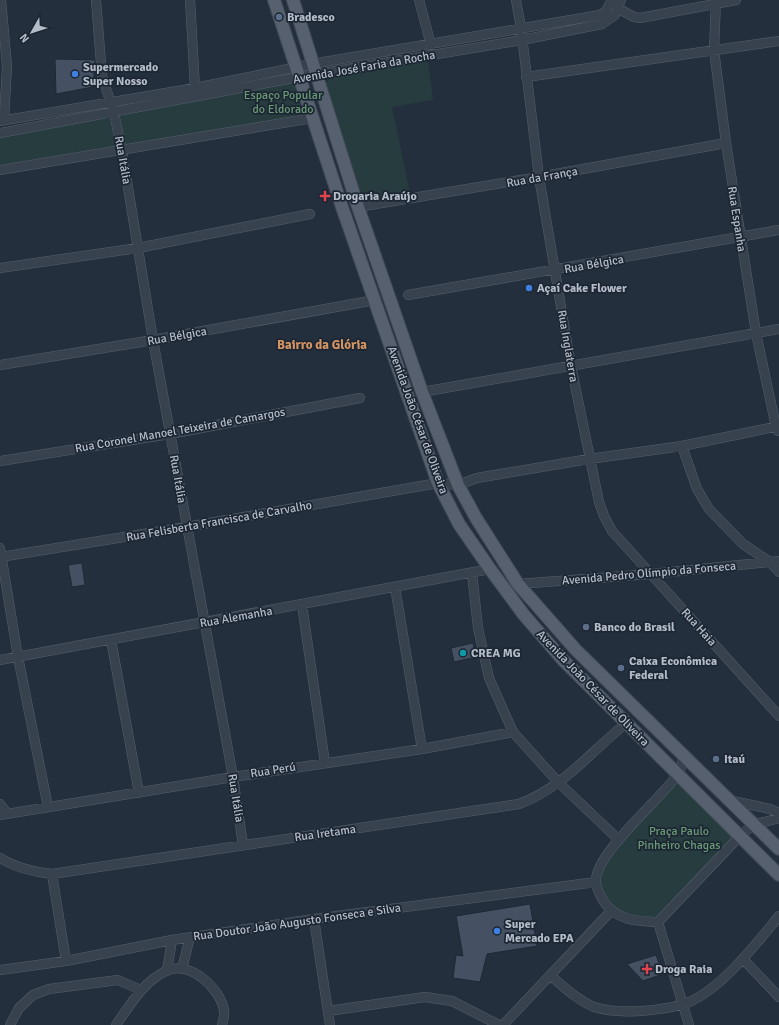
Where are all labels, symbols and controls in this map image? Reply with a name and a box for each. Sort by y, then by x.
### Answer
place label: Bradesco [287,10,335,25]
north arrow [12,12,52,52]
marker: Bradesco [274,12,284,22]
text: N [17,31,32,45]
street label: Avenida José Faria da Rocha [292,48,436,87]
place label: Supermercado Super Nosso [83,60,158,89]
marker: Supermercado Super Nosso [70,69,80,79]
park label: Espaço Popular do Eldorado [244,88,323,117]
street label: Rua Itália [111,135,134,185]
street label: Rua da França [505,164,579,191]
street label: Rua Espanha [724,185,749,253]
place label: Drogaria Araújo [333,189,417,204]
marker: Drogaria Araújo [320,191,330,201]
street label: Rua Bélgica [563,252,625,277]
place label: Açaí Cake Flower [537,281,627,296]
marker: Açaí Cake Flower [524,283,534,293]
street label: Rua Inglaterra [554,309,581,383]
street label: Rua Bélgica [146,324,208,349]
district label: Bairro da Glória [277,337,367,353]
street label: Avenida João César de Oliveira [384,344,451,496]
street label: Rua Coronel Manoel Teixeira de Camargos [74,405,286,456]
street label: Rua Itália [166,454,189,504]
street label: Rua Felisberta Francisca de Carvalho [125,498,313,545]
street label: Avenida Pedro Olímpio da Fonseca [561,558,737,589]
street label: Rua Alemanha [199,604,274,631]
street label: Rua Haia [678,605,720,649]
place label: Banco do Brasil [594,620,675,635]
marker: Banco do Brasil [581,622,591,632]
street label: Avenida João César de Oliveira [533,627,652,750]
place label: CREA MG [471,646,521,661]
marker: CREA MG [458,648,468,658]
place label: Caixa Econômica Federal [629,654,717,683]
marker: Caixa Econômica Federal [616,663,626,673]
place label: Itaú [724,752,745,767]
marker: Itaú [711,754,721,764]
street label: Rua Perú [249,760,297,781]
street label: Rua Itália [224,773,247,823]
street label: Rua Iretama [293,822,357,845]
park label: Praça Paulo Pinheiro Chagas [638,824,720,853]
street label: Rua Doutor João Augusto Fonseca e Silva [192,900,402,944]
place label: Super Mercado EPA [505,917,574,946]
marker: Super Mercado EPA [492,926,502,936]
place label: Droga Raia [655,962,712,977]
marker: Droga Raia [642,964,652,974]

